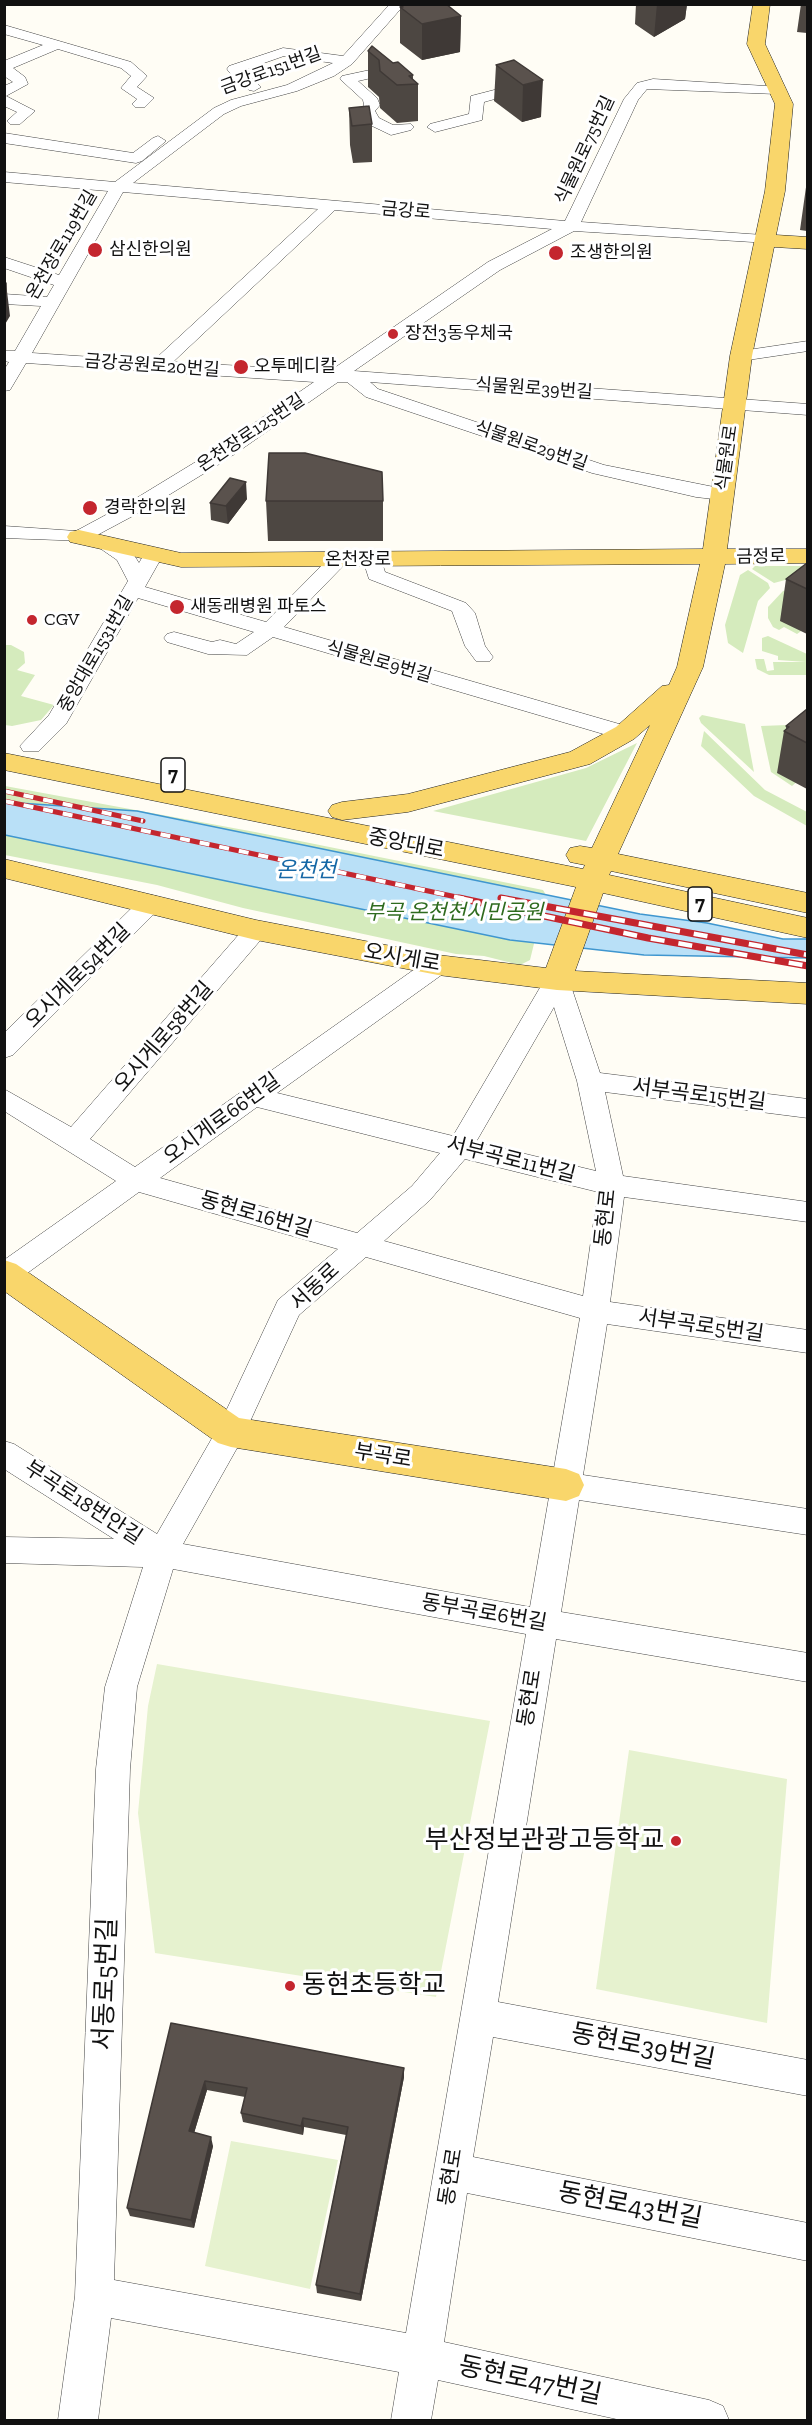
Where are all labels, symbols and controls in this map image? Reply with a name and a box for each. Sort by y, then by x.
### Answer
street label: 금강로151번길 [218,43,324,99]
street label: 식물원로75번길 [550,92,620,208]
street label: 온천장로119번길 [22,186,102,304]
street label: 금강로 [380,198,432,224]
place label: 삼신한의원 [109,239,192,261]
marker: 삼신한의원 [86,241,104,259]
place label: 조생한의원 [570,242,653,264]
marker: 조생한의원 [547,244,565,262]
place label: 장전3동우체국 [405,323,513,345]
marker: 장전3동우체국 [386,327,400,341]
street label: 금강공원로20번길 [84,350,220,382]
place label: 오투메디칼 [254,356,337,378]
marker: 오투메디칼 [232,358,250,376]
street label: 식물원로39번길 [475,374,593,404]
street label: 온천장로125번길 [193,389,309,477]
street label: 식물원로29번길 [472,417,590,475]
street label: 식물원로 [712,424,742,492]
place label: 경락한의원 [104,497,187,519]
marker: 경락한의원 [81,499,99,517]
street label: 금정로 [736,546,786,568]
street label: 온천장로 [325,549,391,571]
street label: 중앙대로1531번길 [54,592,138,716]
place label: 새동래병원 파토스 [190,596,327,618]
marker: 새동래병원 파토스 [168,598,186,616]
place label: CGV [44,609,79,631]
marker: CGV [25,613,39,627]
street label: 식물원로9번길 [324,637,434,687]
road number: 7 [161,758,185,792]
street label: 중앙대로 [366,824,446,864]
water label: 온천천 [276,858,336,884]
road number: 7 [688,887,712,921]
park label: 부곡 온천천시민공원 [365,900,543,926]
street label: 오시게로54번길 [20,918,136,1034]
street label: 오시게로 [362,939,442,977]
street label: 오시게로58번길 [109,977,219,1097]
street label: 오시게로66번길 [159,1068,285,1170]
street label: 서부곡로15번길 [631,1074,767,1116]
street label: 서부곡로11번길 [444,1132,578,1188]
street label: 동현로16번길 [197,1187,315,1243]
street label: 동현로 [590,1188,622,1248]
street label: 서동로 [285,1258,345,1316]
street label: 서부곡로5번길 [637,1305,765,1347]
street label: 부곡로 [352,1439,414,1473]
street label: 부곡로18번안길 [19,1456,147,1550]
street label: 동부곡로6번길 [419,1590,549,1636]
street label: 동현로 [513,1667,547,1729]
place label: 부산정보관광고등학교 [425,1825,664,1857]
marker: 부산정보관광고등학교 [669,1834,683,1848]
street label: 서동로5번길 [88,1917,124,2051]
place label: 동현초등학교 [302,1970,446,2002]
marker: 동현초등학교 [283,1979,297,1993]
street label: 동현로39번길 [568,2018,718,2076]
street label: 동현로 [434,2146,468,2208]
street label: 동현로43번길 [555,2177,705,2235]
street label: 동현로47번길 [456,2351,604,2411]

